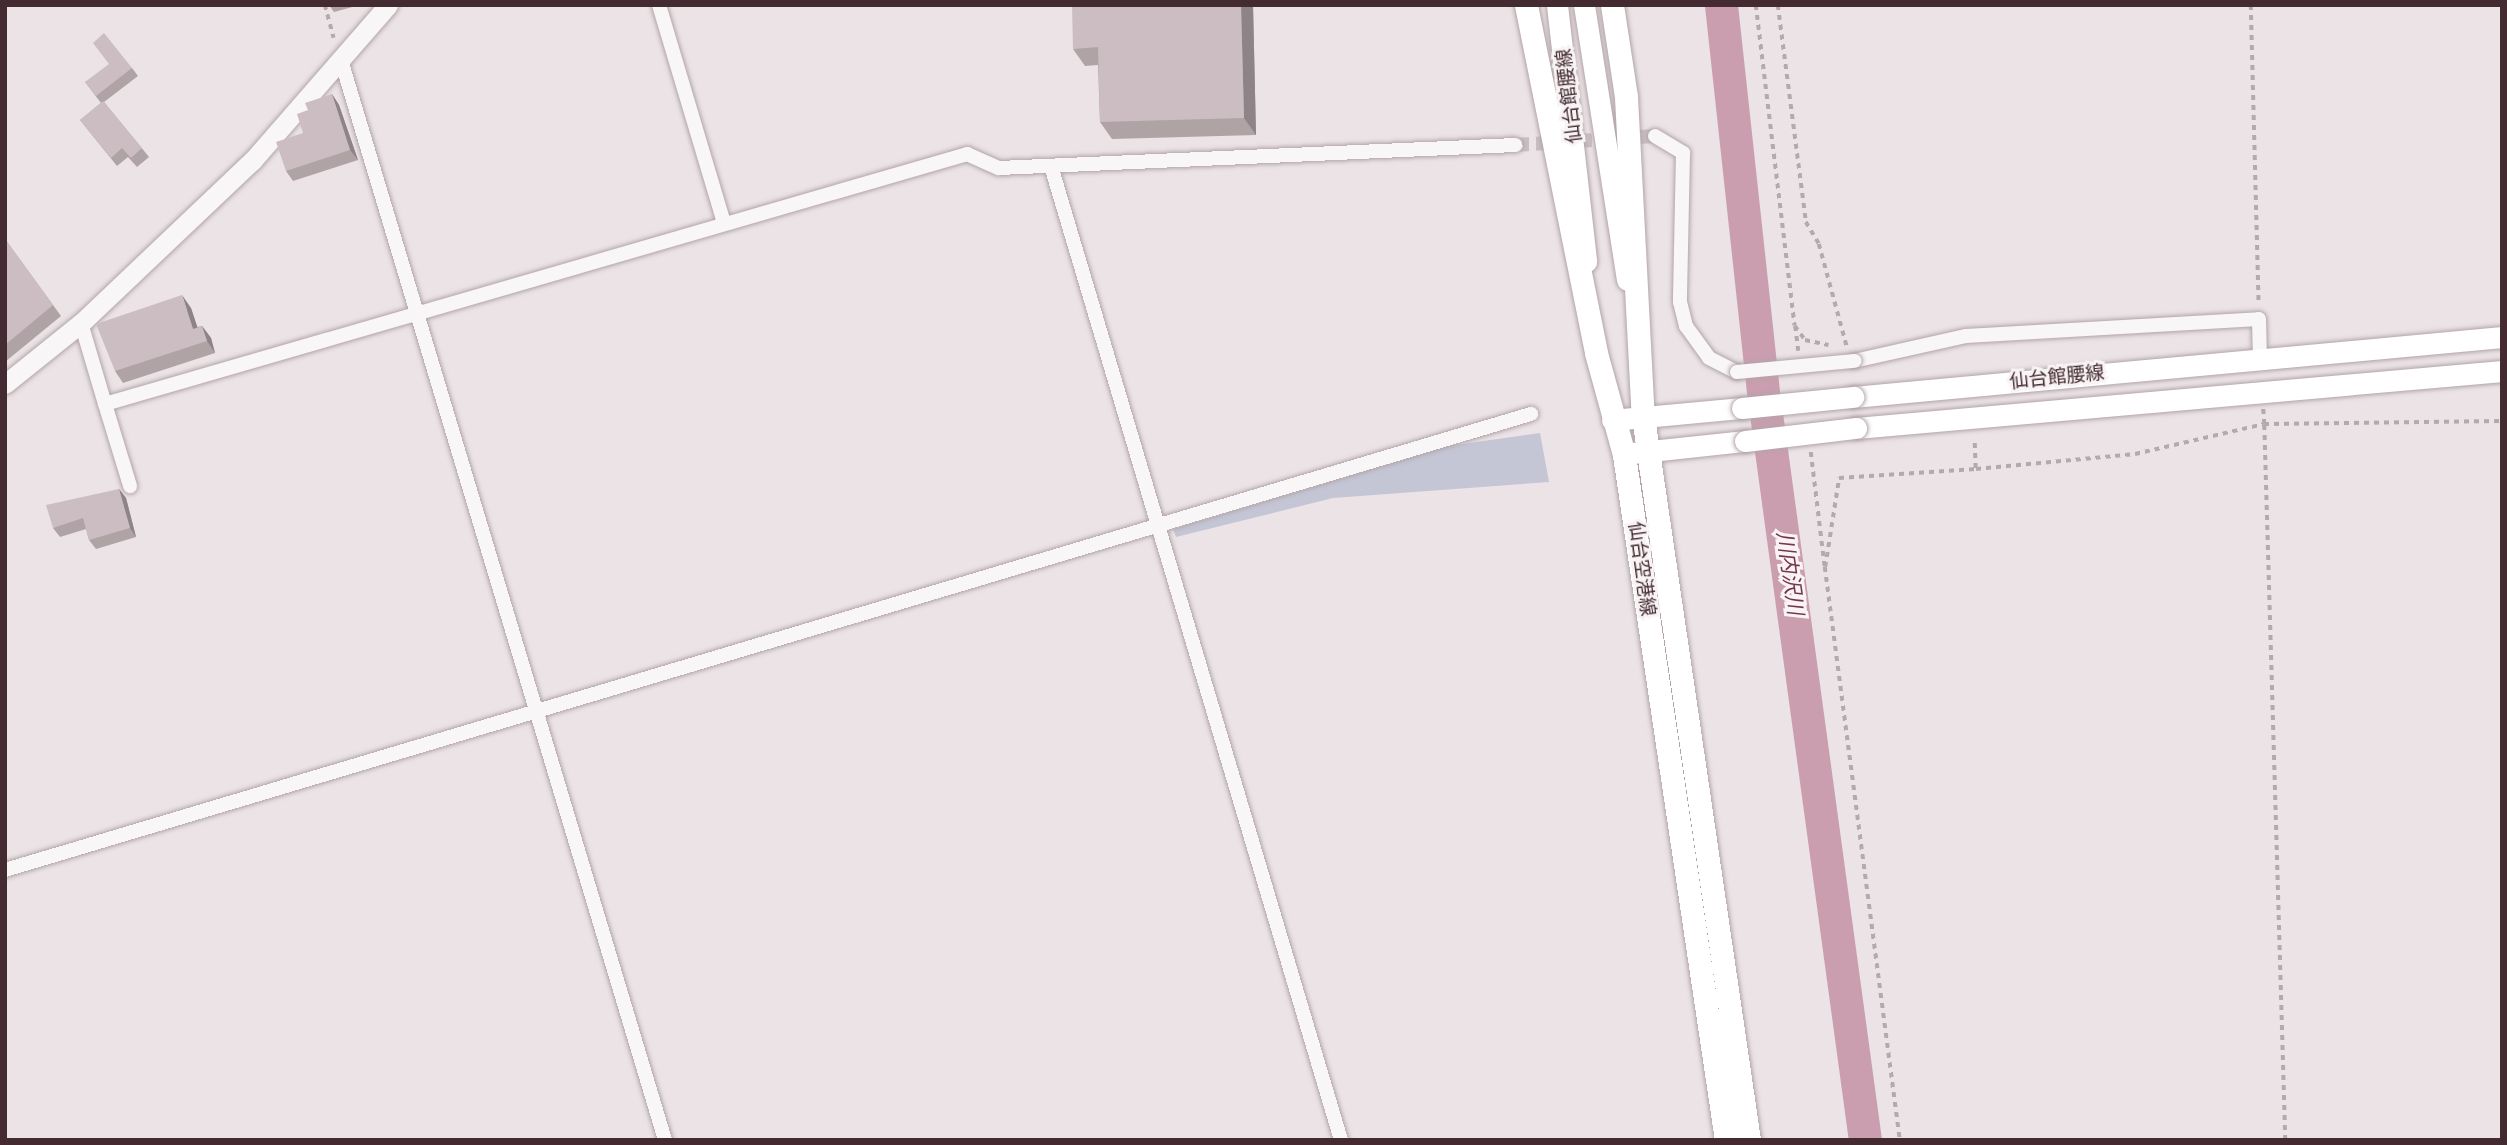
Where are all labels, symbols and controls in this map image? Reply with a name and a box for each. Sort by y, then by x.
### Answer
street label: 仙台館腰線 [1552,47,1586,145]
street label: 仙台館腰線 [2009,361,2105,393]
street label: 仙台空港線 [1624,520,1660,618]
water label: 川内沢川 [1773,530,1809,616]

